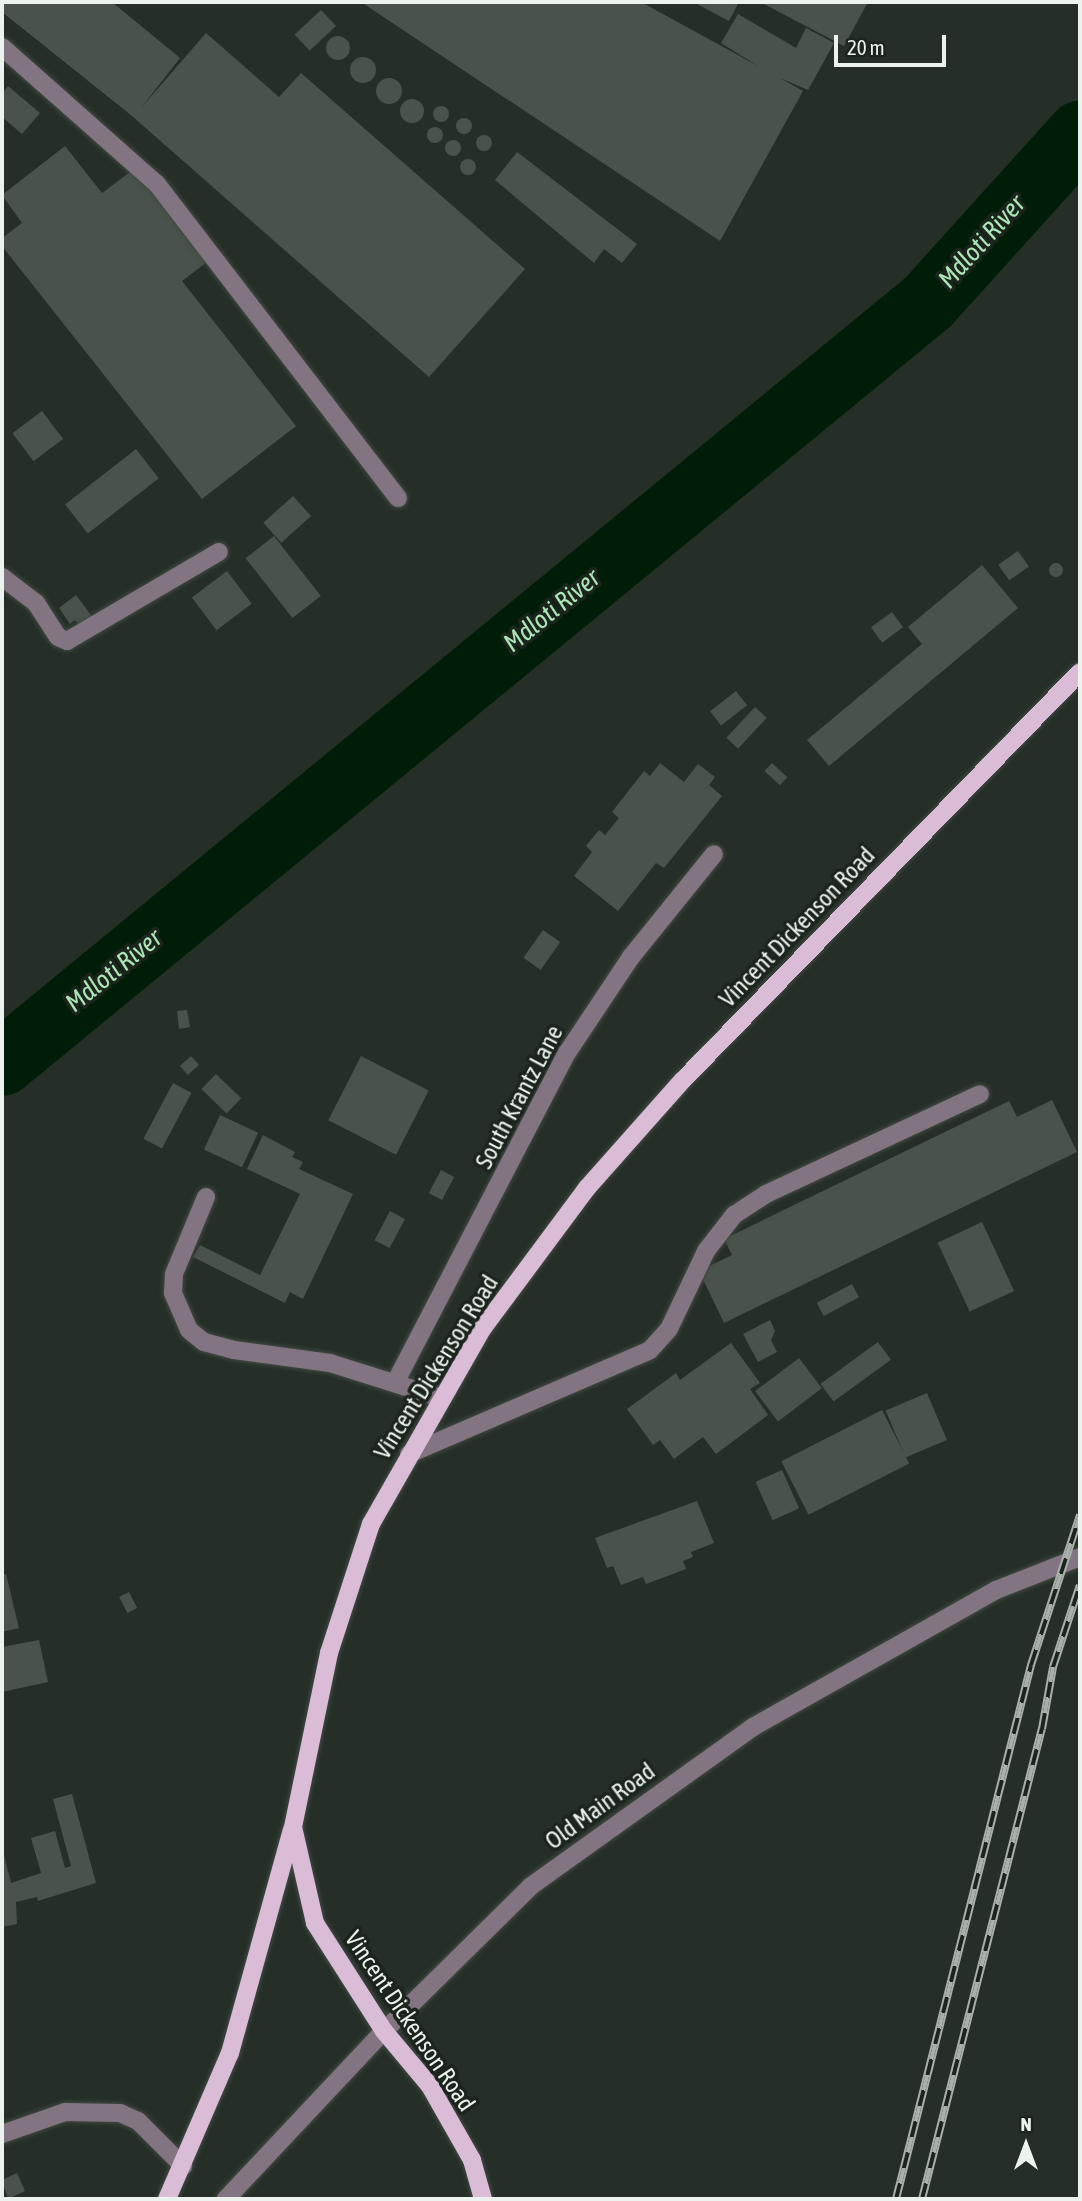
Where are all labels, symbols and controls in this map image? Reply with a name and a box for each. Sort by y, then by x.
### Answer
scale bar [837,21,949,65]
text: 20 m [847,35,885,59]
water label: Mdloti River [932,189,1032,295]
water label: Mdloti River [498,563,606,659]
street label: Vincent Dickenson Road [713,841,881,1013]
water label: Mdloti River [60,923,168,1019]
street label: South Krantz Lane [469,1021,569,1173]
street label: Vincent Dickenson Road [368,1270,504,1464]
street label: Old Main Road [540,1757,660,1855]
street label: Vincent Dickenson Road [339,1925,481,2117]
north arrow [991,2110,1061,2180]
text: N [1020,2113,1032,2135]

